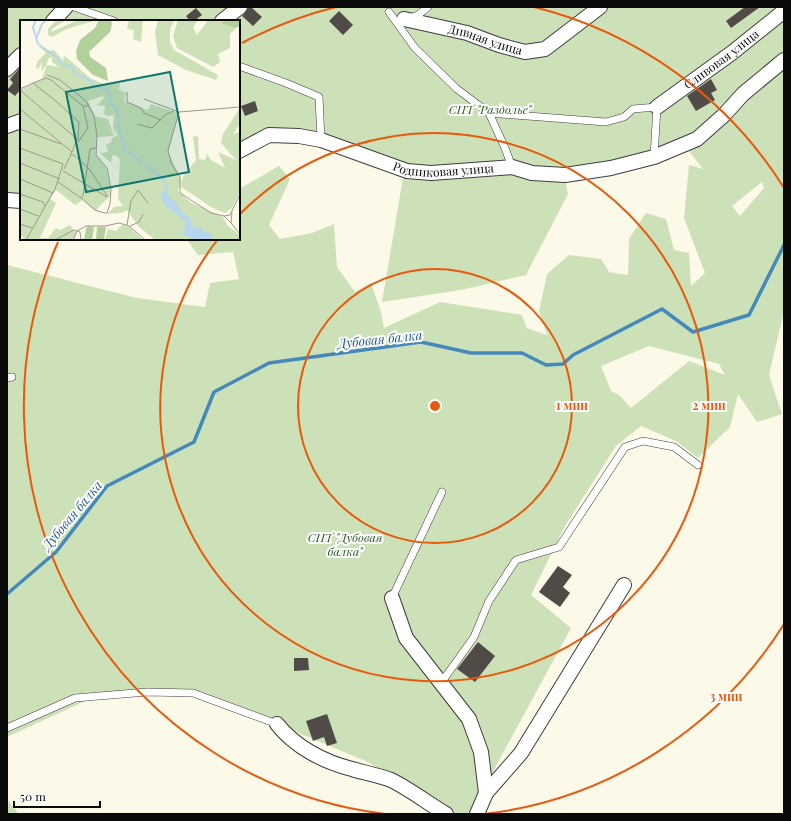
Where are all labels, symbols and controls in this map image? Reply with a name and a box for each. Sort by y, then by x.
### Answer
inset map [20,20,240,240]
street label: Дивная улица [447,20,524,58]
street label: Сливовая улица [680,25,762,92]
park label: СНТ "Раздолье" [449,101,533,117]
street label: Родниковая улица [391,158,494,180]
water label: Дубовая балка [335,326,423,352]
text: 1 мин [556,397,588,413]
text: 2 мин [692,397,726,413]
centre of rings [428,399,442,413]
water label: Дубовая балка [37,477,106,554]
park label: СНТ "Дубовая балка" [308,529,382,559]
text: 3 мин [709,688,743,704]
scale bar [14,783,100,809]
text: 50 m [20,788,46,804]

